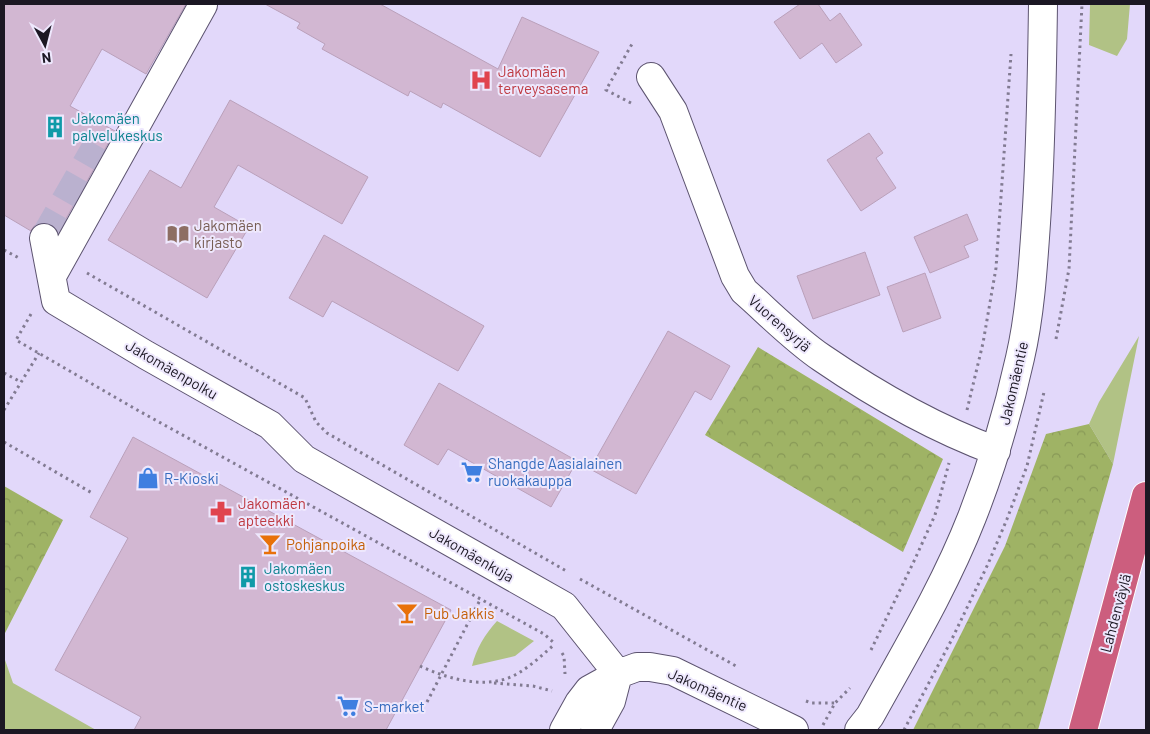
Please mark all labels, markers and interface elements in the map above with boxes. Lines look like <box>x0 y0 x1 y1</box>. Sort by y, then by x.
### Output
north arrow <box>20 20 70 70</box>
text: N <box>41 49 52 67</box>
place label: Jakomäen terveysasema <box>498 62 588 97</box>
hospital icon: Jakomäen terveysasema <box>468 67 494 93</box>
place label: Jakomäen palvelukeskus <box>72 109 163 144</box>
building icon: Jakomäen palvelukeskus <box>42 114 68 140</box>
place label: Jakomäen kirjasto <box>194 216 262 251</box>
library icon: Jakomäen kirjasto <box>165 221 191 247</box>
street label: Vuorensyrjä <box>745 291 815 355</box>
street label: Jakomäenpolku <box>123 335 221 403</box>
street label: Jakomäentie <box>995 340 1031 426</box>
place label: Shangde Aasialainen ruokakauppa <box>488 454 622 489</box>
supermarket icon: Shangde Aasialainen ruokakauppa <box>459 459 485 485</box>
shop icon: R-Kioski <box>135 465 161 491</box>
place label: R-Kioski <box>164 469 219 487</box>
place label: Jakomäen apteekki <box>238 494 306 529</box>
pharmacy icon: Jakomäen apteekki <box>208 499 234 525</box>
street label: Jakomäenkuja <box>427 523 517 585</box>
bar icon: Pohjanpoika <box>257 531 283 557</box>
place label: Pohjanpoika <box>286 535 366 553</box>
place label: Jakomäen ostoskeskus <box>264 559 345 594</box>
building icon: Jakomäen ostoskeskus <box>235 564 261 590</box>
street label: Lahdenväylä <box>1096 572 1134 654</box>
bar icon: Pub Jakkis <box>394 600 420 626</box>
place label: Pub Jakkis <box>424 604 495 622</box>
street label: Jakomäentie <box>665 663 751 715</box>
supermarket icon: S-market <box>335 693 361 719</box>
place label: S-market <box>364 697 425 715</box>

